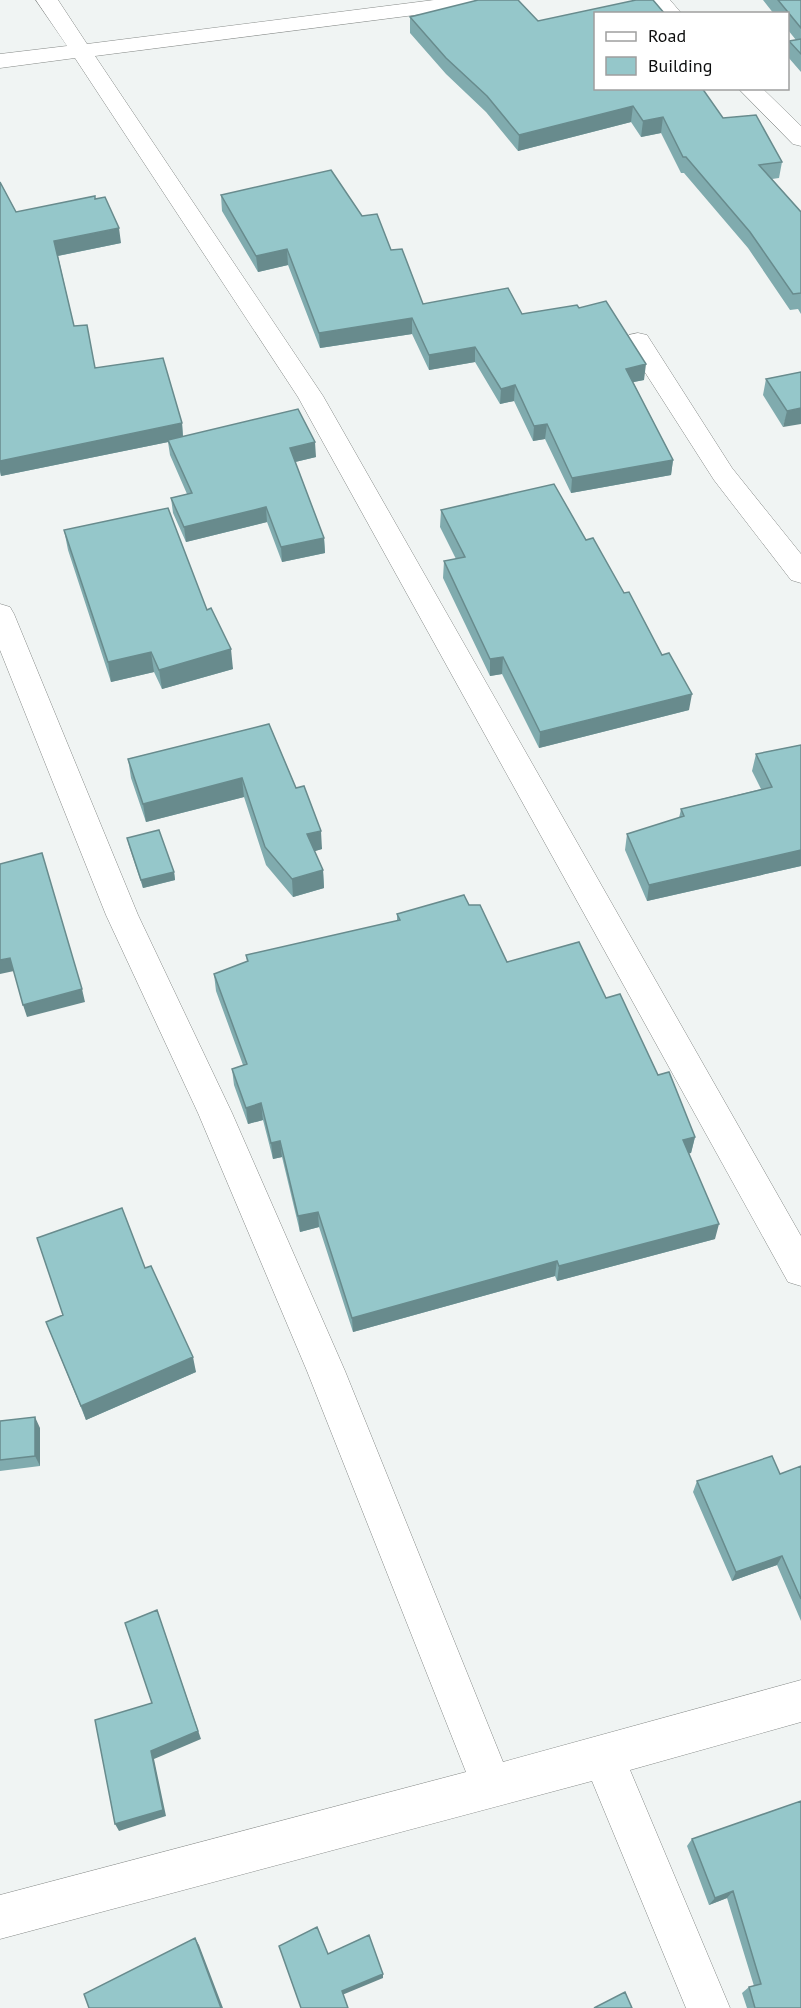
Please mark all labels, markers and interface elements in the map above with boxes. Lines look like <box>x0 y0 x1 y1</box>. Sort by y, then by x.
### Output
legend <box>594 12 789 90</box>
text: Road <box>648 24 686 47</box>
text: Building <box>648 54 712 77</box>

